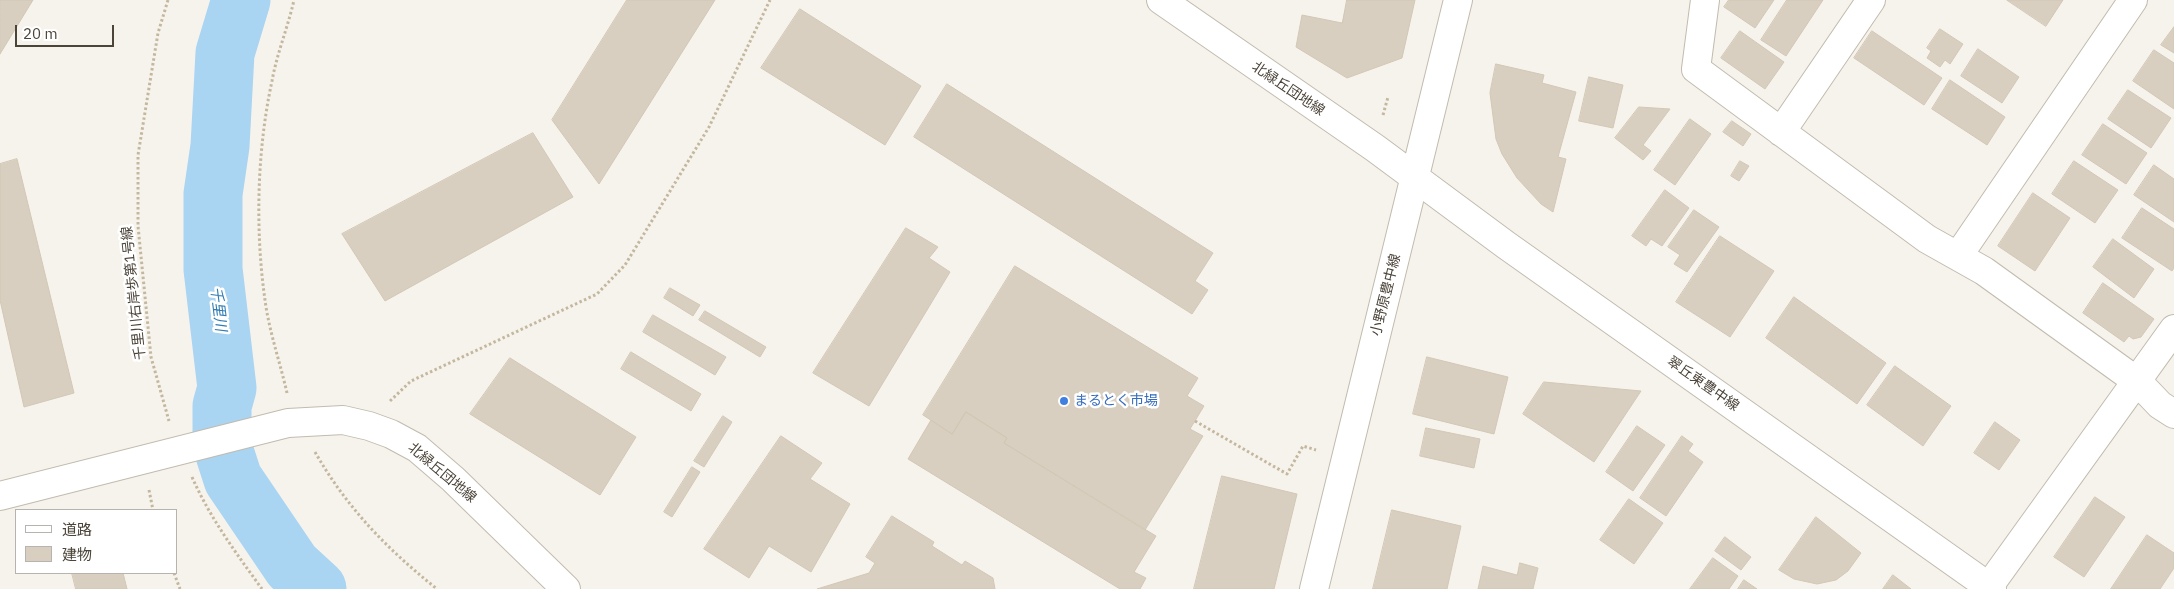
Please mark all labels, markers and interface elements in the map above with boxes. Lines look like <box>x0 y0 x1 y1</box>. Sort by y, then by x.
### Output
scale bar <box>18 15 116 47</box>
text: 20 m <box>23 24 58 43</box>
street label: 北緑丘団地線 <box>1248 59 1328 119</box>
street label: 千里川右岸歩第1号線 <box>119 225 149 361</box>
street label: 小野原豊中線 <box>1368 252 1404 338</box>
water label: 千里川 <box>206 286 230 332</box>
street label: 翠丘東豊中線 <box>1664 353 1742 415</box>
place label: まるとく市場 <box>1074 393 1158 409</box>
marker: まるとく市場 <box>1058 395 1070 407</box>
street label: 北緑丘団地線 <box>404 440 480 506</box>
legend <box>15 509 178 574</box>
text: 道路 <box>62 520 92 539</box>
text: 建物 <box>62 545 92 564</box>

